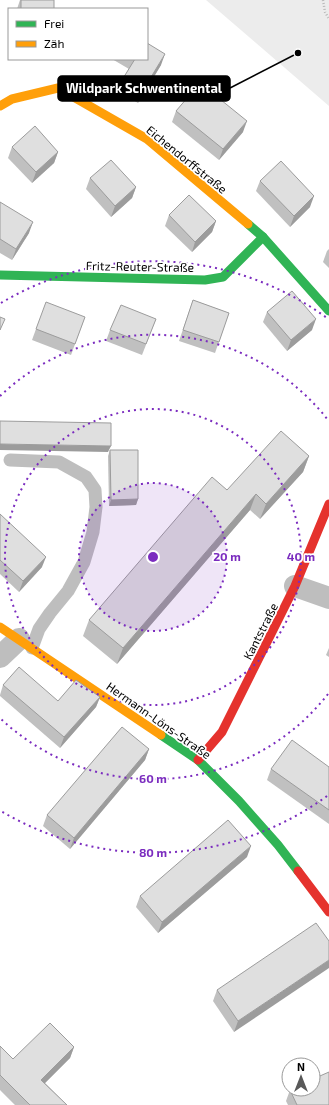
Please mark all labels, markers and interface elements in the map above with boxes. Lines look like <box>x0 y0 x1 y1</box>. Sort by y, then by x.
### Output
legend <box>8 8 148 60</box>
text: Frei <box>44 16 64 30</box>
text: Zäh <box>44 36 64 50</box>
callout: Wildpark Schwentinental <box>58 76 230 101</box>
text: Wildpark Schwentinental <box>66 80 223 96</box>
street label: Eichendorffstraße <box>144 122 230 196</box>
street label: Fritz-Reuter-Straße <box>86 258 194 274</box>
text: 20 m <box>213 549 241 563</box>
text: 40 m <box>287 549 315 563</box>
centre of rings <box>146 550 160 564</box>
street label: Kantstraße <box>240 600 280 662</box>
street label: Hermann-Löns-Straße <box>104 679 214 761</box>
text: 60 m <box>139 771 167 785</box>
text: 80 m <box>139 845 167 859</box>
north arrow <box>281 1057 321 1097</box>
text: N <box>297 1060 305 1073</box>

